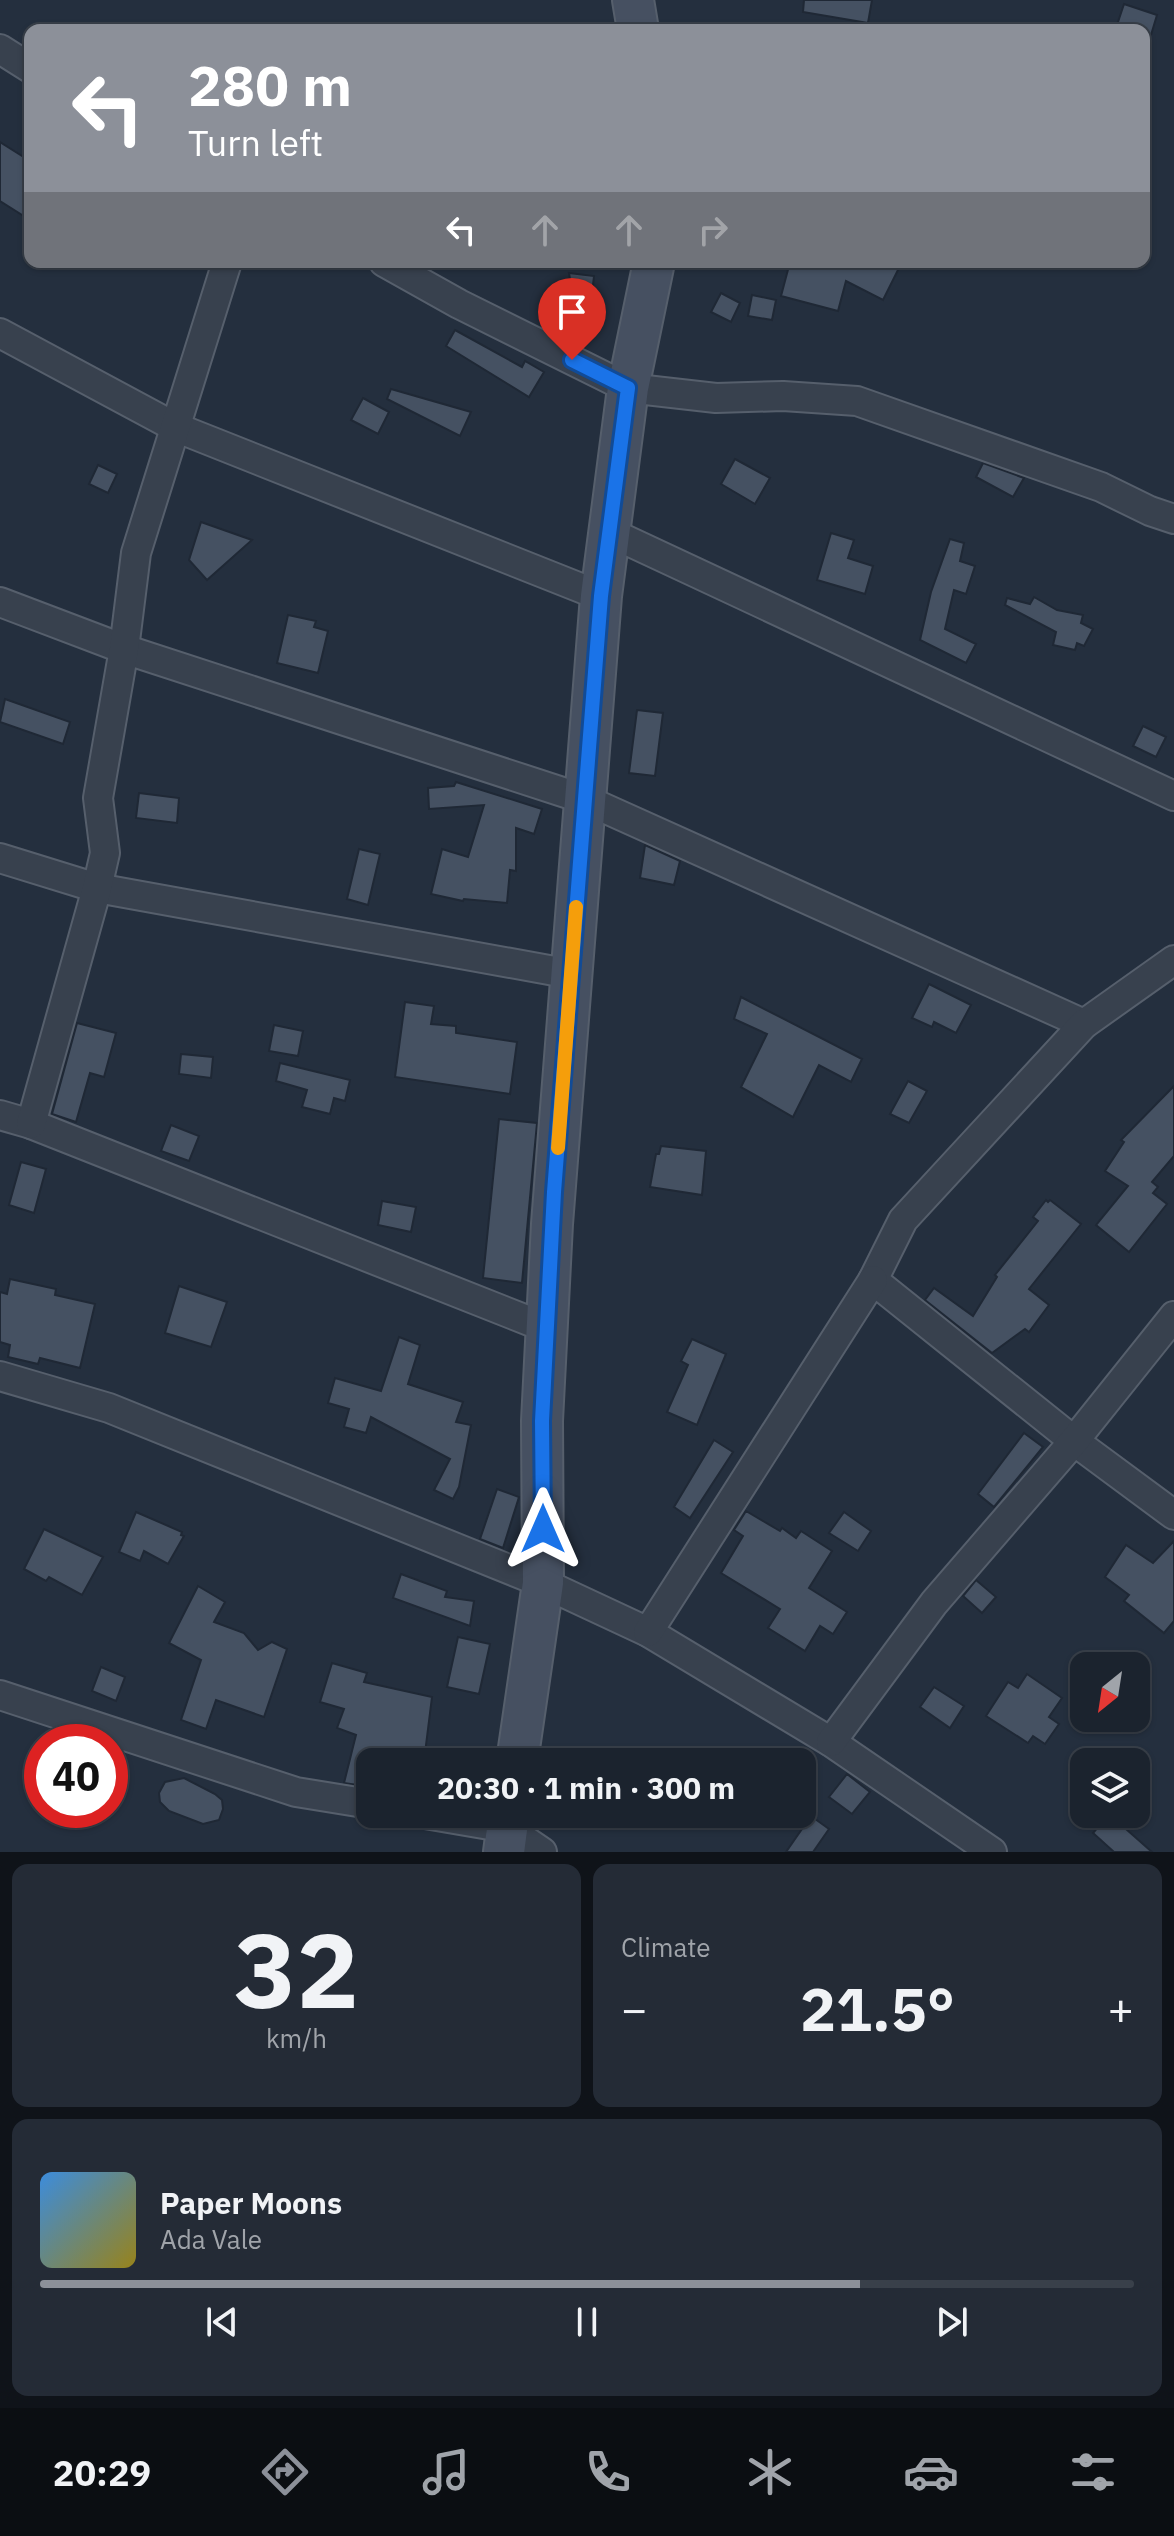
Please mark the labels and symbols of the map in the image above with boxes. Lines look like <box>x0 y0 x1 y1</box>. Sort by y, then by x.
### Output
pin <box>538 278 606 360</box>
position arrow <box>501 1487 585 1571</box>
north arrow <box>1070 1652 1150 1732</box>
speed limit sign: 40 <box>24 1724 128 1828</box>

